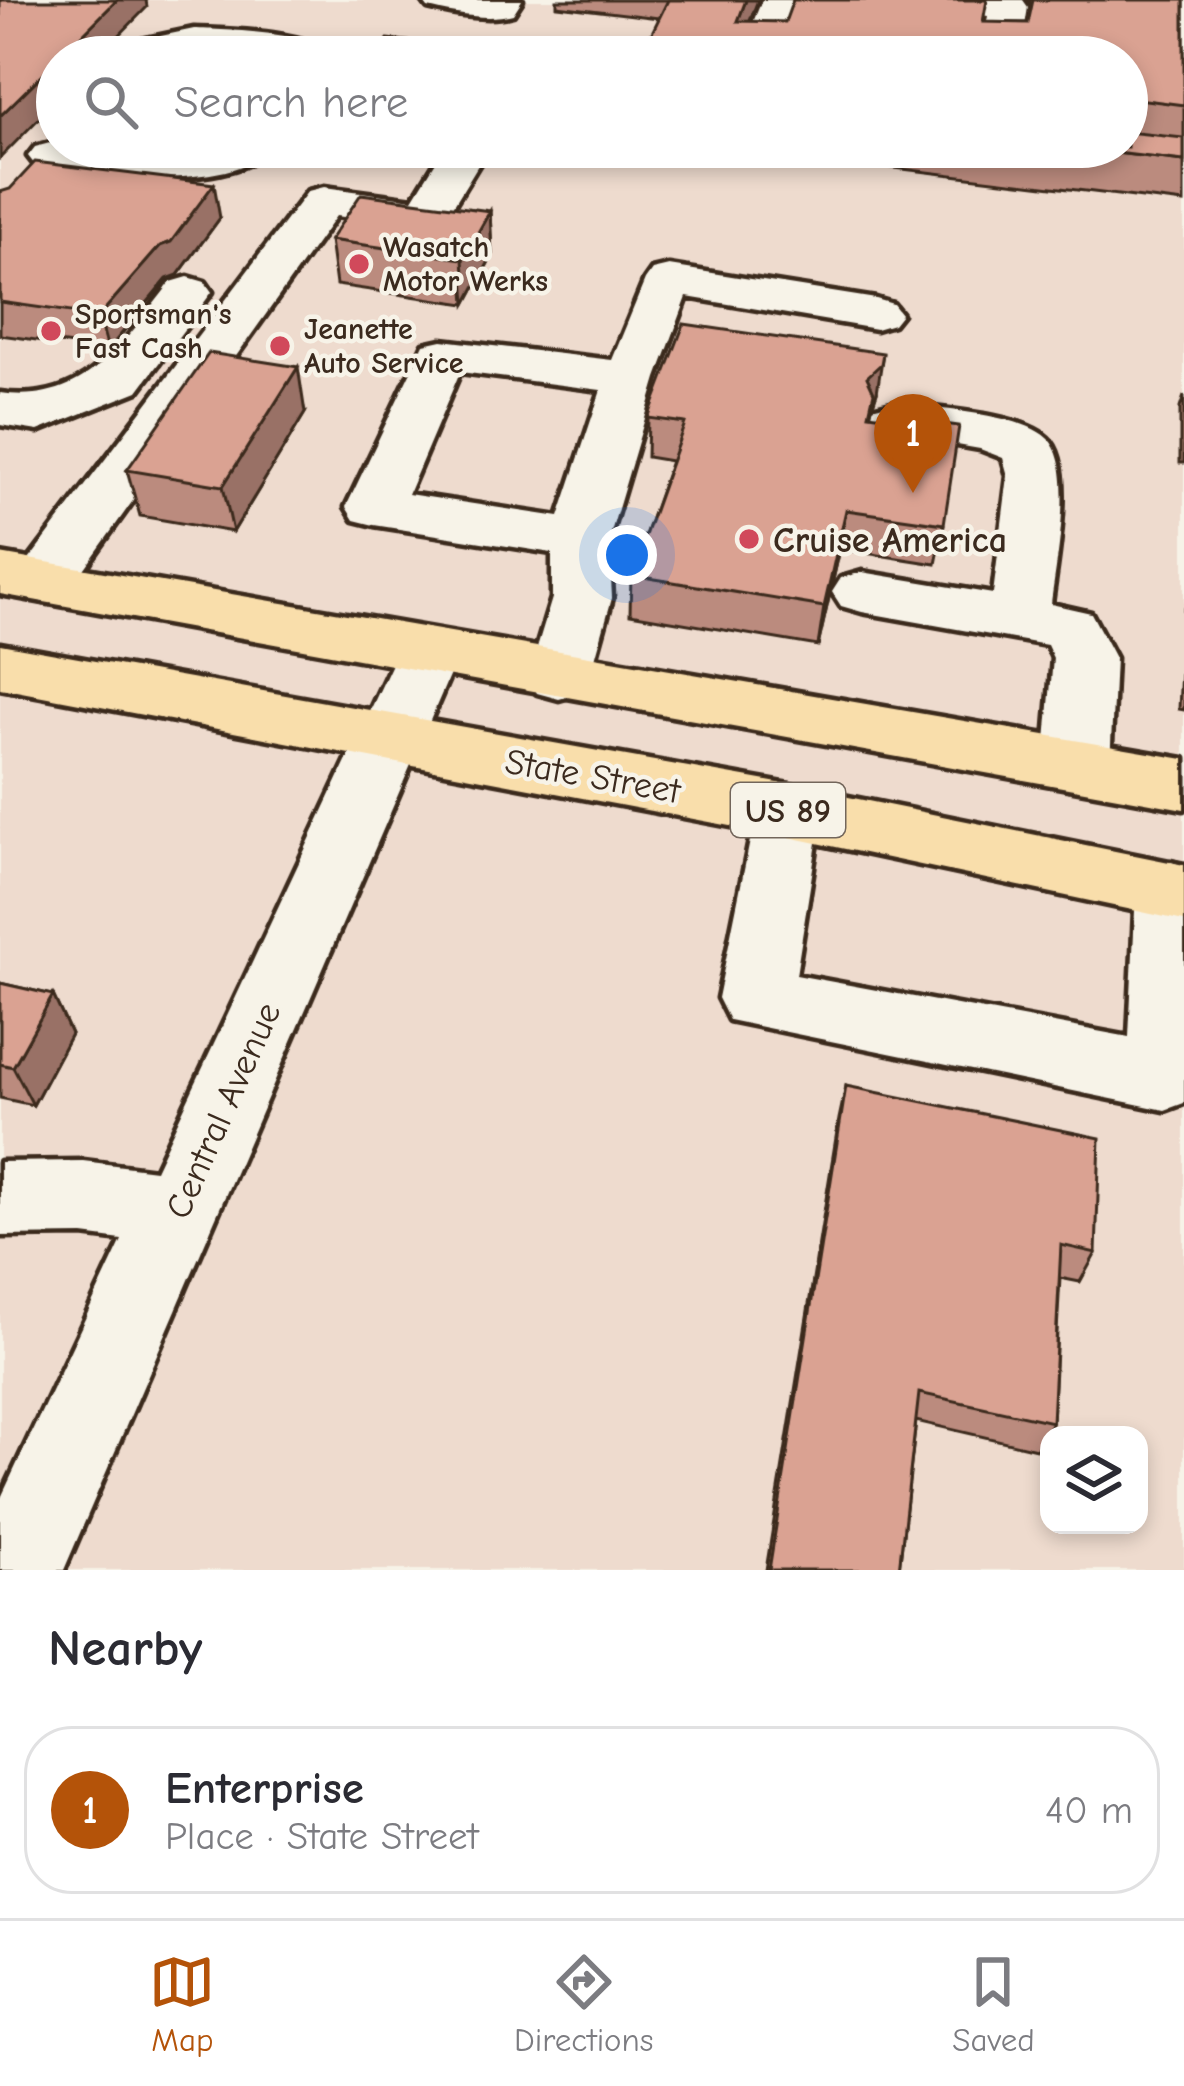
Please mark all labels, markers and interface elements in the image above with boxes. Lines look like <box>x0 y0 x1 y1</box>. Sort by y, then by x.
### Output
search box <box>36 36 1148 168</box>
icon: search <box>78 69 144 135</box>
text: Search here <box>174 76 408 128</box>
place label: Wasatch Motor Werks <box>383 230 548 299</box>
marker: Wasatch Motor Werks <box>346 251 372 277</box>
place label: Sportsman's Fast Cash <box>75 297 232 366</box>
place label: Jeanette Auto Service <box>304 312 463 381</box>
marker: Sportsman's Fast Cash <box>38 318 64 344</box>
marker: Jeanette Auto Service <box>267 333 293 359</box>
pin: 1 <box>874 394 952 493</box>
place label: Cruise America <box>773 520 1007 561</box>
your location <box>597 525 657 585</box>
marker: Cruise America <box>736 526 762 552</box>
street label: State Street <box>502 741 685 812</box>
road number: US 89 <box>731 783 845 837</box>
street label: Central Avenue <box>157 996 289 1225</box>
map controls <box>1040 1426 1148 1534</box>
button: layers <box>1040 1426 1148 1534</box>
text: Nearby <box>48 1619 202 1678</box>
text: Enterprise <box>165 1762 364 1814</box>
text: 1 <box>82 1788 98 1833</box>
text: 40 m <box>1045 1788 1133 1833</box>
text: Place · State Street <box>165 1814 479 1859</box>
tab: Map <box>149 1949 215 2059</box>
tab: Directions <box>514 1949 654 2059</box>
tab: Saved <box>952 1949 1035 2059</box>

